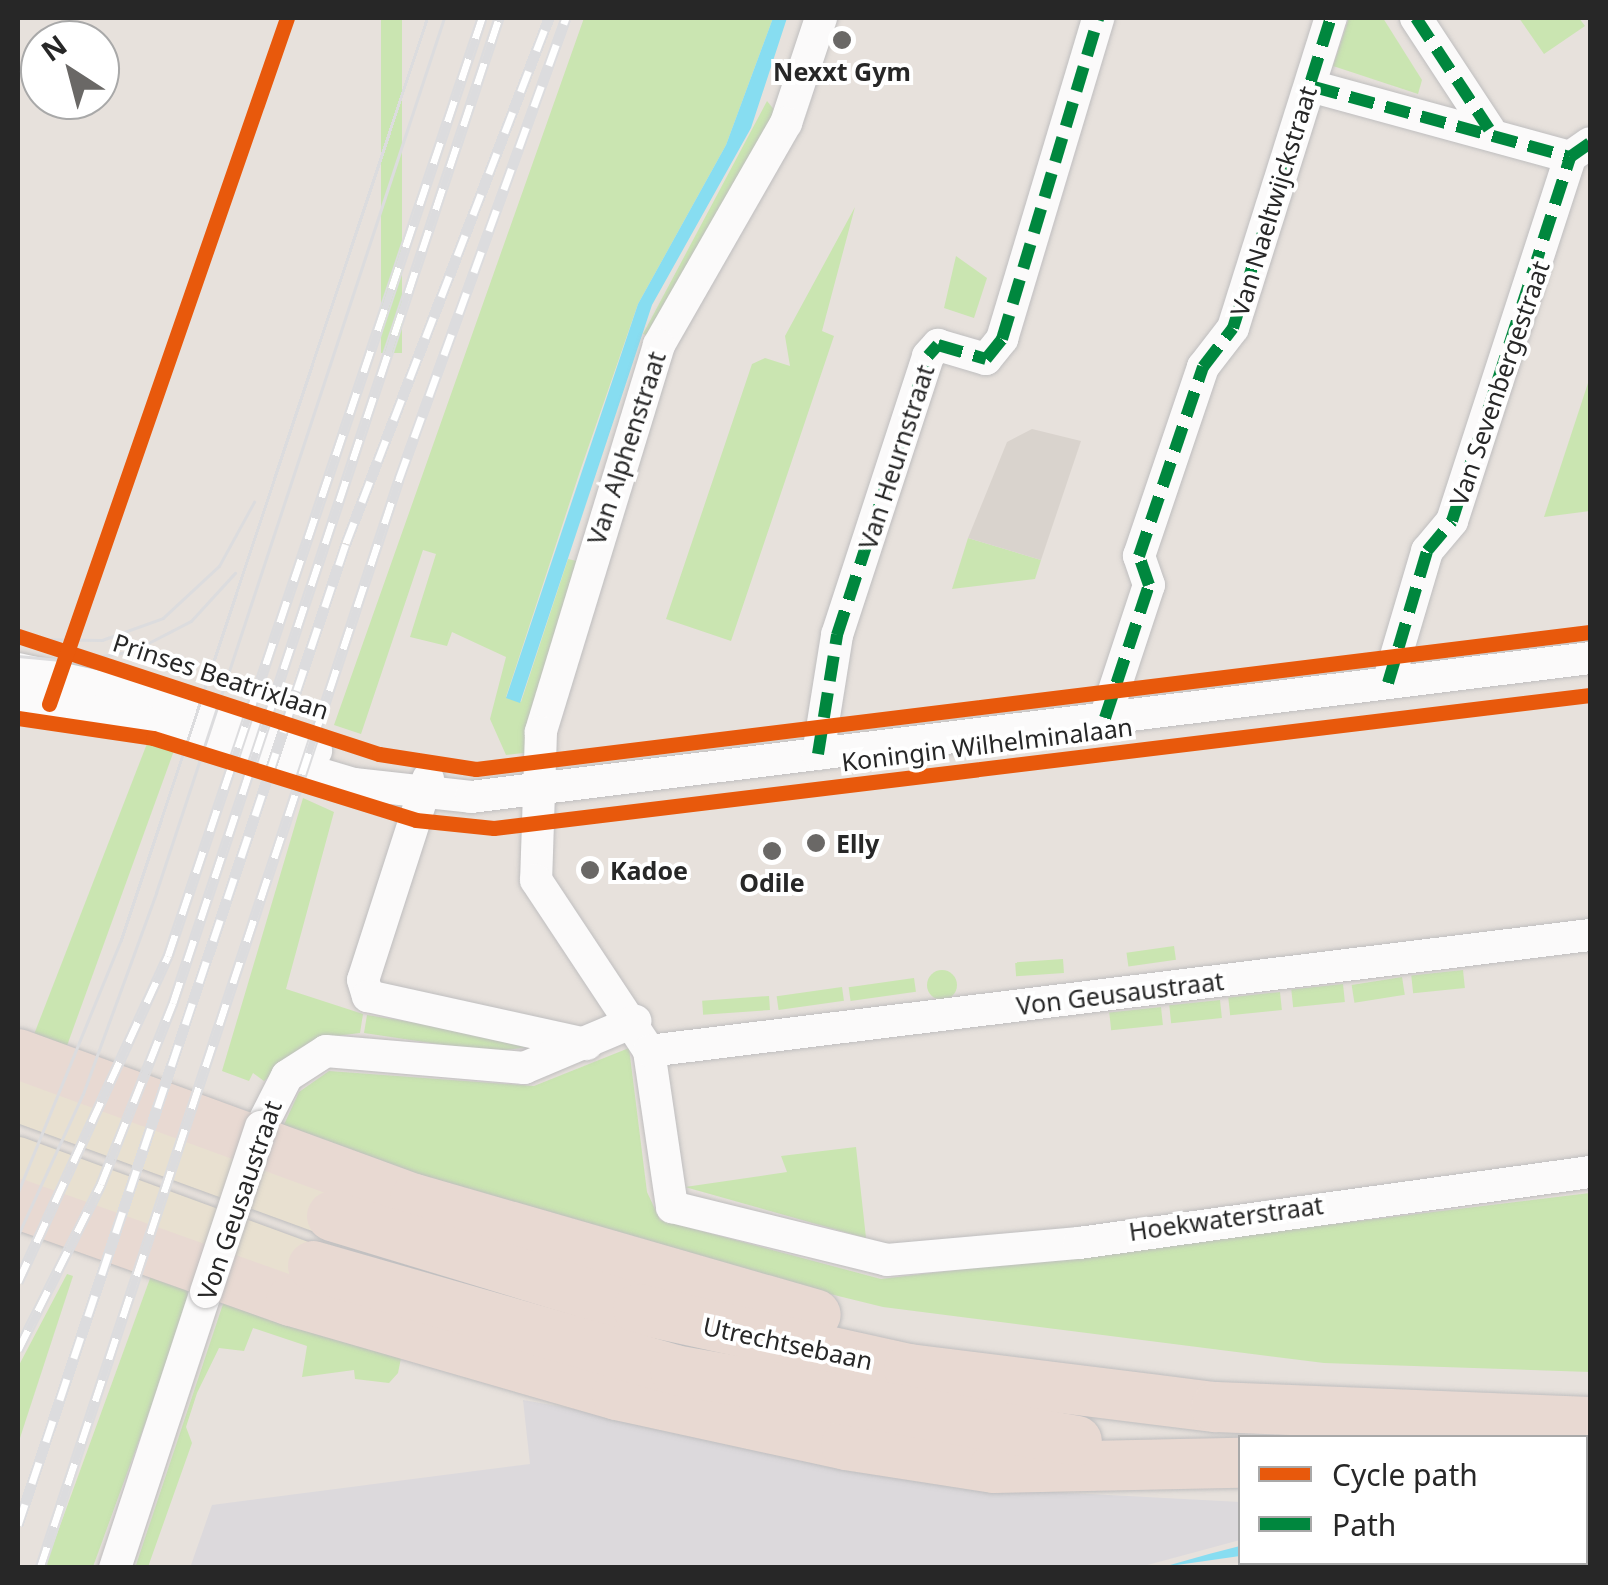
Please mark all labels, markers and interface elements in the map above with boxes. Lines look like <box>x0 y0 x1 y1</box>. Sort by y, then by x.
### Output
north arrow <box>20 20 120 120</box>
text: N <box>33 25 74 69</box>
marker: Nexxt Gym <box>831 29 853 51</box>
place label: Nexxt Gym <box>773 56 911 86</box>
street label: Van Naeltwijckstraat <box>1224 82 1322 320</box>
street label: Van Sevenbergestraat <box>1443 257 1555 509</box>
street label: Van Alphenstraat <box>581 348 671 548</box>
street label: Van Heurnstraat <box>852 361 940 553</box>
street label: Prinses Beatrixlaan <box>109 627 333 725</box>
street label: Koningin Wilhelminalaan <box>840 711 1134 777</box>
place label: Elly <box>836 828 879 858</box>
marker: Elly <box>805 832 827 854</box>
marker: Odile <box>761 840 783 862</box>
place label: Kadoe <box>610 855 688 885</box>
marker: Kadoe <box>579 859 601 881</box>
place label: Odile <box>739 867 805 897</box>
street label: Von Geusaustraat <box>1015 965 1225 1021</box>
street label: Von Geusaustraat <box>191 1096 287 1304</box>
street label: Hoekwaterstraat <box>1127 1189 1325 1247</box>
street label: Utrechtsebaan <box>700 1310 876 1376</box>
legend <box>1238 1435 1588 1565</box>
text: Cycle path <box>1332 1454 1478 1495</box>
text: Path <box>1332 1504 1396 1545</box>

